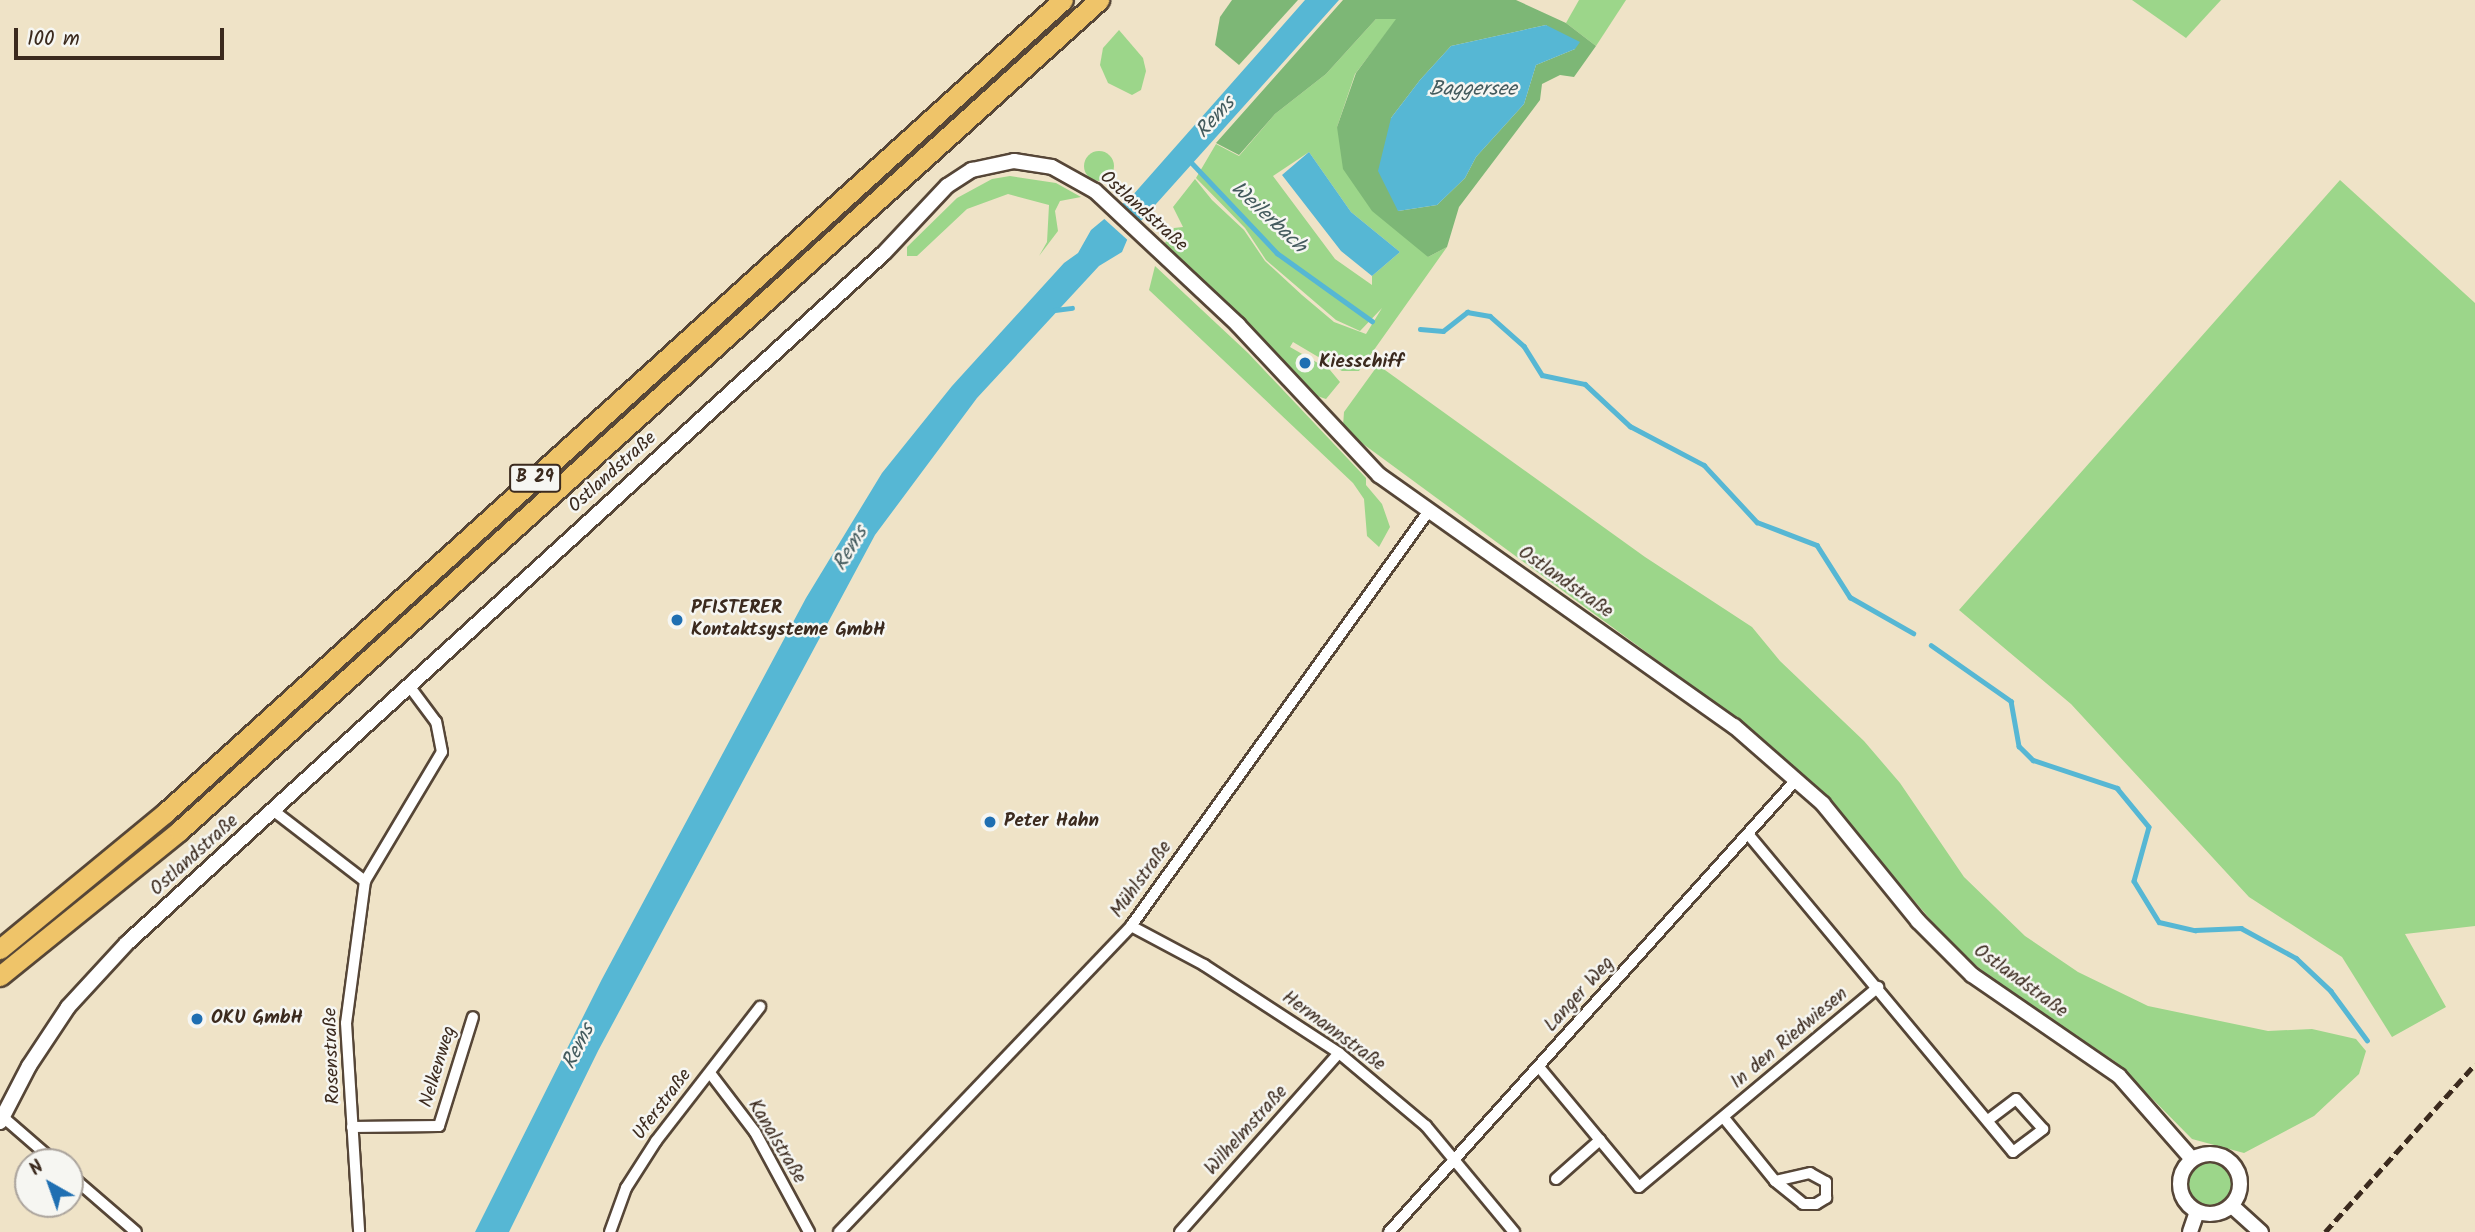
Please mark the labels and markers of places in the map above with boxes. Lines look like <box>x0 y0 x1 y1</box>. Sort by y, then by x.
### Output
place label: Kiesschiff <box>1319 352 1404 374</box>
marker: Kiesschiff <box>1297 355 1313 371</box>
place label: PFISTERER Kontaktsysteme GmbH <box>691 598 885 642</box>
marker: PFISTERER Kontaktsysteme GmbH <box>669 612 685 628</box>
place label: Peter Hahn <box>1004 811 1099 833</box>
marker: Peter Hahn <box>982 814 998 830</box>
place label: OKU GmbH <box>211 1008 303 1030</box>
marker: OKU GmbH <box>189 1011 205 1027</box>

